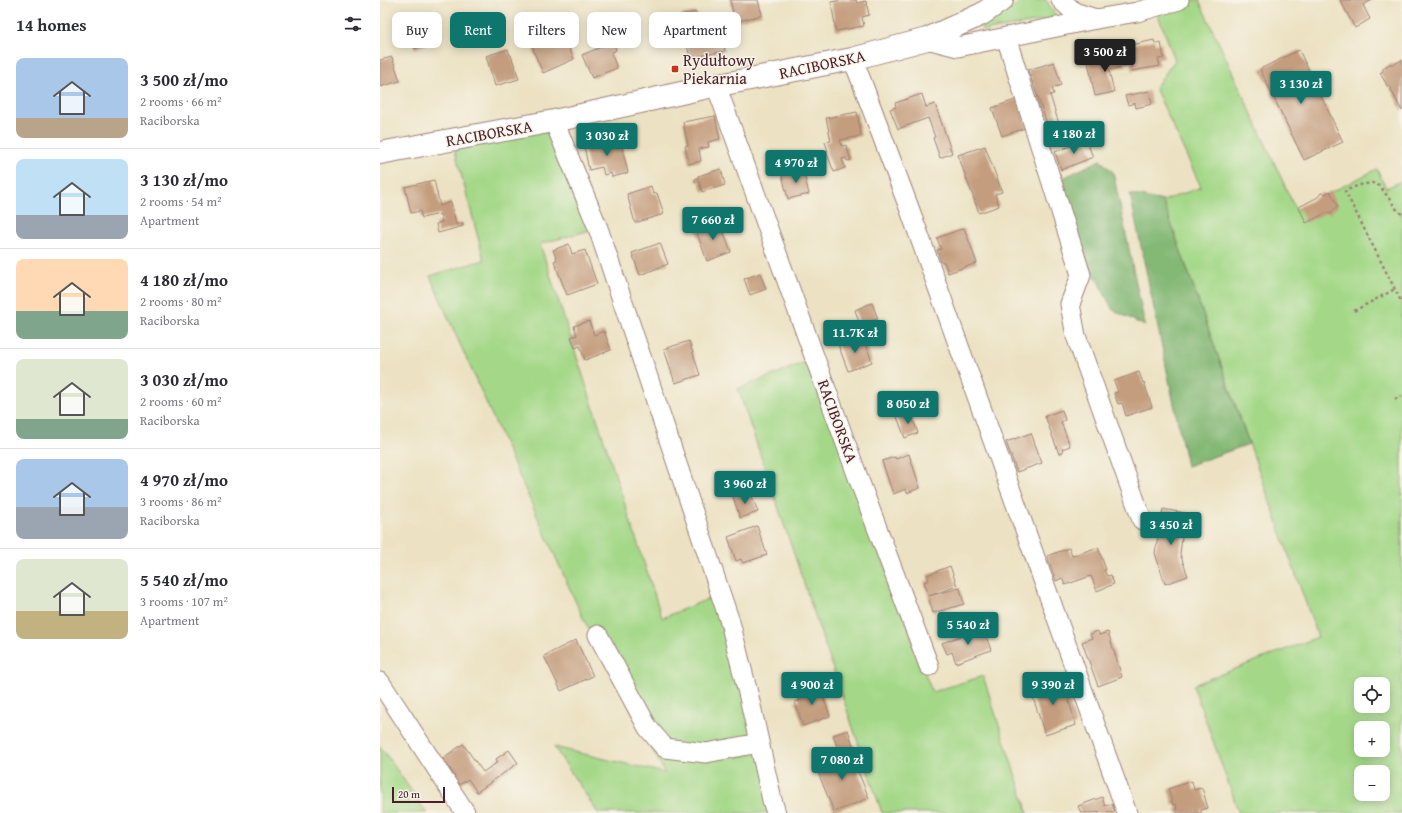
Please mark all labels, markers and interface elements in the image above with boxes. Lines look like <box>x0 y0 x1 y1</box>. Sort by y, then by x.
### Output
text: 14 homes <box>16 12 87 37</box>
chip: Buy <box>392 12 442 48</box>
chip: Rent <box>450 12 506 48</box>
chip: Filters <box>514 12 579 48</box>
chip: New <box>587 12 641 48</box>
chip: Apartment <box>649 12 741 48</box>
icon: filters <box>342 13 364 35</box>
pin: 3 500 zł <box>1064 39 1146 73</box>
text: 3 500 zł <box>1083 42 1127 61</box>
street label: RACIBORSKA <box>777 43 867 85</box>
place label: Rydułtowy Piekarnia <box>683 48 755 90</box>
marker: Rydułtowy Piekarnia <box>670 64 680 74</box>
text: 3 500 zł/mo <box>140 67 228 92</box>
pin: 3 130 zł <box>1260 71 1342 105</box>
icon: home <box>48 74 96 122</box>
text: 3 130 zł <box>1279 74 1323 93</box>
text: 2 rooms · 66 m² <box>140 92 222 111</box>
text: Raciborska <box>140 111 200 130</box>
street label: RACIBORSKA <box>444 114 534 152</box>
pin: 4 180 zł <box>1033 121 1115 155</box>
pin: 3 030 zł <box>566 123 648 157</box>
text: 4 180 zł <box>1052 124 1096 143</box>
text: 3 030 zł <box>585 126 629 145</box>
pin: 4 970 zł <box>755 150 837 184</box>
text: 4 970 zł <box>774 153 818 172</box>
text: 3 130 zł/mo <box>140 167 228 192</box>
icon: home <box>48 175 96 223</box>
text: 2 rooms · 54 m² <box>140 192 222 211</box>
pin: 7 660 zł <box>672 207 754 241</box>
text: 7 660 zł <box>691 210 735 229</box>
text: Apartment <box>140 211 200 230</box>
text: 4 180 zł/mo <box>140 267 228 292</box>
icon: home <box>48 275 96 323</box>
text: 2 rooms · 80 m² <box>140 292 222 311</box>
text: Raciborska <box>140 311 200 330</box>
pin: 11.7K zł <box>814 320 896 354</box>
text: 11.7K zł <box>832 323 878 342</box>
text: 3 030 zł/mo <box>140 367 228 392</box>
icon: home <box>48 375 96 423</box>
street label: RACIBORSKA <box>812 376 864 466</box>
pin: 8 050 zł <box>867 391 949 425</box>
text: 2 rooms · 60 m² <box>140 392 222 411</box>
text: 8 050 zł <box>886 394 930 413</box>
text: Raciborska <box>140 411 200 430</box>
text: 4 970 zł/mo <box>140 467 228 492</box>
pin: 3 960 zł <box>704 471 786 505</box>
text: 3 960 zł <box>723 474 767 493</box>
icon: home <box>48 475 96 523</box>
text: 3 rooms · 86 m² <box>140 492 222 511</box>
text: Raciborska <box>140 511 200 530</box>
pin: 3 450 zł <box>1130 512 1212 546</box>
text: 3 450 zł <box>1149 515 1193 534</box>
text: 5 540 zł/mo <box>140 567 228 592</box>
icon: home <box>48 575 96 623</box>
text: 3 rooms · 107 m² <box>140 592 228 611</box>
text: Apartment <box>140 611 200 630</box>
pin: 5 540 zł <box>927 612 1009 646</box>
text: 5 540 zł <box>946 615 990 634</box>
pin: 4 900 zł <box>771 672 853 706</box>
pin: 9 390 zł <box>1012 672 1094 706</box>
text: 4 900 zł <box>790 675 834 694</box>
text: 9 390 zł <box>1031 675 1075 694</box>
map controls <box>1354 677 1390 801</box>
button: locate <box>1354 677 1390 713</box>
button: + <box>1354 721 1390 757</box>
pin: 7 080 zł <box>801 747 883 781</box>
text: 7 080 zł <box>820 750 864 769</box>
button: − <box>1354 765 1390 801</box>
scale bar <box>392 785 445 804</box>
text: 20 m <box>398 786 420 802</box>

